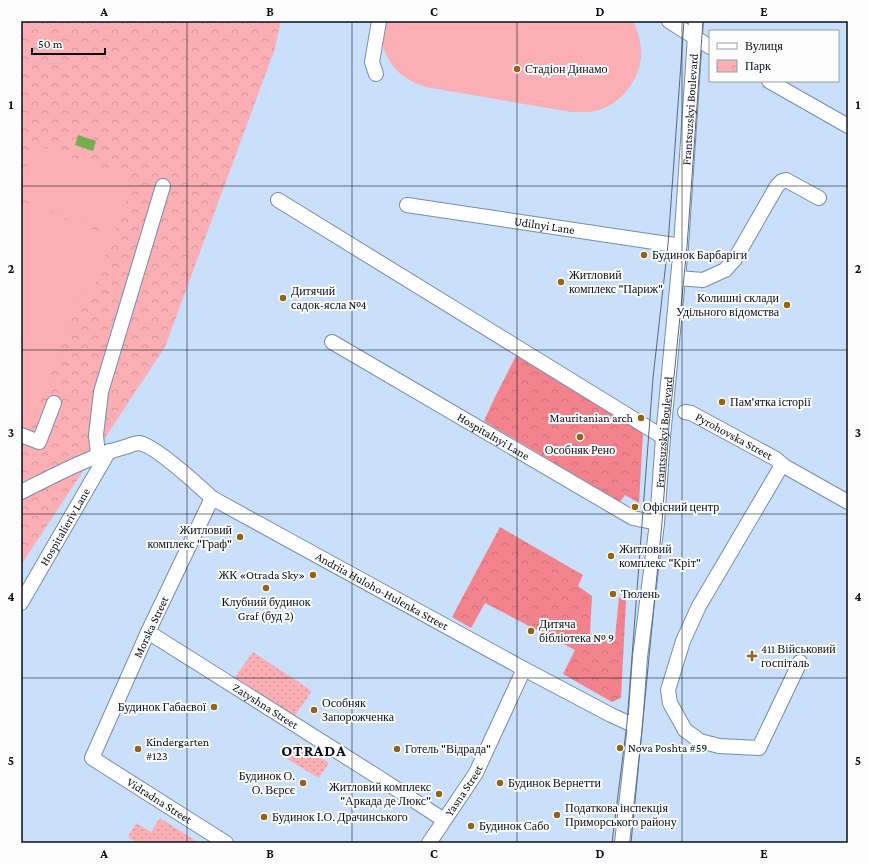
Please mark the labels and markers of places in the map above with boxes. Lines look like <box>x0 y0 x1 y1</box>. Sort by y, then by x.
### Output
place label: Стадіон Динамо <box>525 62 608 76</box>
marker: Стадіон Динамо <box>512 64 522 74</box>
place label: Будинок Барбаріги <box>652 248 748 262</box>
marker: Будинок Барбаріги <box>639 250 649 260</box>
place label: Житловий комплекс "Париж" <box>569 268 663 296</box>
marker: Житловий комплекс "Париж" <box>556 277 566 287</box>
place label: Дитячий садок-ясла №4 <box>291 284 367 312</box>
place label: Колишні склади Удільного відомства <box>676 291 780 319</box>
marker: Дитячий садок-ясла №4 <box>278 293 288 303</box>
marker: Колишні склади Удільного відомства <box>782 300 792 310</box>
place label: Пам'ятка історії <box>730 395 811 409</box>
marker: Пам'ятка історії <box>717 397 727 407</box>
place label: Mauritanian arch <box>549 411 634 425</box>
marker: Mauritanian arch <box>636 413 646 423</box>
marker: Особняк Рено <box>575 432 585 442</box>
place label: Особняк Рено <box>545 443 615 457</box>
place label: Офісний центр <box>643 500 719 514</box>
marker: Офісний центр <box>630 502 640 512</box>
place label: Житловий комплекс "Граф" <box>147 523 233 551</box>
marker: Житловий комплекс "Граф" <box>235 532 245 542</box>
place label: Житловий комплекс "Кріт" <box>619 542 701 570</box>
marker: Житловий комплекс "Кріт" <box>606 551 616 561</box>
place label: ЖК «Otrada Sky» <box>219 568 305 582</box>
marker: ЖК «Otrada Sky» <box>308 570 318 580</box>
marker: Клубний будинок Graf (буд 2) <box>261 583 271 593</box>
place label: Тюлень <box>621 587 660 601</box>
marker: Тюлень <box>608 589 618 599</box>
place label: Клубний будинок Graf (буд 2) <box>221 595 311 623</box>
place label: Дитяча бібліотека № 9 <box>539 617 614 645</box>
marker: Дитяча бібліотека № 9 <box>526 626 536 636</box>
place label: 411 Військовий госпіталь <box>761 642 836 670</box>
marker: 411 Військовий госпіталь <box>746 650 758 662</box>
place label: Особняк Запорожченка <box>322 696 395 724</box>
place label: Будинок Габаєвої <box>118 700 207 714</box>
marker: Будинок Габаєвої <box>209 702 219 712</box>
marker: Особняк Запорожченка <box>309 705 319 715</box>
place label: Kindergarten #123 <box>146 735 210 763</box>
place label: Nova Poshta #59 <box>628 741 707 755</box>
place label: Готель "Відрада" <box>405 742 491 756</box>
marker: Nova Poshta #59 <box>615 743 625 753</box>
marker: Kindergarten #123 <box>133 744 143 754</box>
marker: Готель "Відрада" <box>392 744 402 754</box>
place label: Будинок О. О. Вєрсє <box>239 769 295 797</box>
place label: Будинок Вернетти <box>508 776 601 790</box>
marker: Будинок О. О. Вєрсє <box>298 778 308 788</box>
marker: Будинок Вернетти <box>495 778 505 788</box>
place label: Житловий комплекс "Аркада де Люкс" <box>329 780 431 808</box>
marker: Житловий комплекс "Аркада де Люкс" <box>434 789 444 799</box>
place label: Податкова інспекція Приморського району <box>565 801 677 829</box>
place label: Будинок І.О. Драчинського <box>272 810 408 824</box>
marker: Податкова інспекція Приморського району <box>552 810 562 820</box>
marker: Будинок І.О. Драчинського <box>259 812 269 822</box>
place label: Будинок Сабо <box>479 819 549 833</box>
marker: Будинок Сабо <box>466 821 476 831</box>

